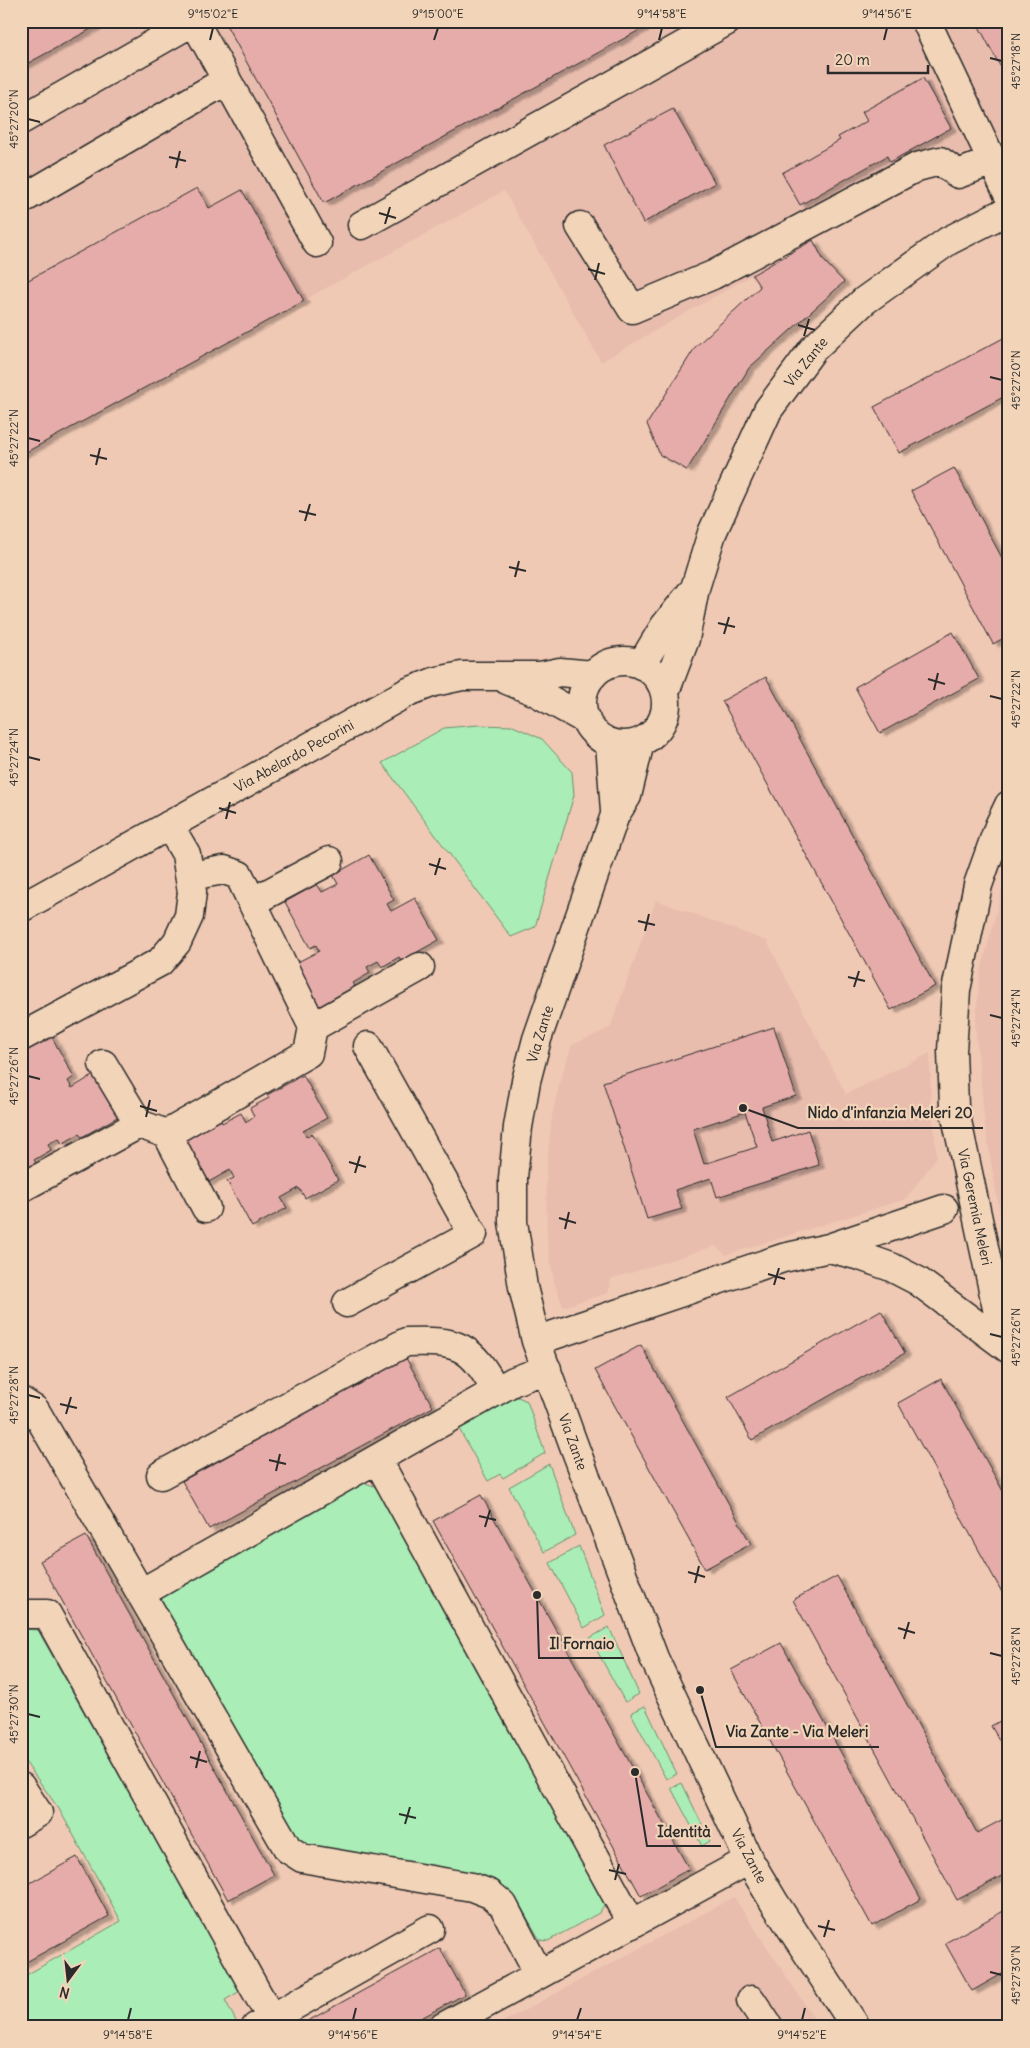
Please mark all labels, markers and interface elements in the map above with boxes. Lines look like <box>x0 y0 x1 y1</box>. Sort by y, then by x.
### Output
text: 9°15'02"E <box>188 6 238 21</box>
text: 9°15'00"E <box>412 6 464 21</box>
text: 9°14'58"E <box>637 6 687 21</box>
text: 9°14'56"E <box>862 6 912 21</box>
text: 45°27'18"N <box>1008 33 1023 89</box>
scale bar <box>828 42 928 74</box>
text: 20 m <box>835 50 870 69</box>
text: 45°27'20"N <box>6 89 21 149</box>
street label: Via Zante <box>780 333 832 391</box>
text: 45°27'20"N <box>1008 350 1023 410</box>
text: 45°27'22"N <box>6 409 21 467</box>
text: 45°27'22"N <box>1008 670 1023 728</box>
street label: Via Abelardo Pecorini <box>231 716 357 796</box>
text: 45°27'24"N <box>6 728 21 786</box>
text: 45°27'24"N <box>1008 989 1023 1047</box>
street label: Via Zante <box>523 1003 557 1065</box>
text: 45°27'26"N <box>6 1047 21 1105</box>
callout: Nido d'infanzia Meleri 20 <box>798 1098 983 1128</box>
text: Nido d'infanzia Meleri 20 <box>807 1103 973 1122</box>
street label: Via Geremia Meleri <box>954 1147 996 1267</box>
text: 45°27'26"N <box>1008 1308 1023 1366</box>
text: 45°27'28"N <box>6 1366 21 1424</box>
street label: Via Zante <box>554 1411 592 1473</box>
text: 45°27'28"N <box>1008 1627 1023 1685</box>
callout: Il Fornaio <box>539 1628 624 1658</box>
text: Il Fornaio <box>550 1634 615 1653</box>
text: 45°27'30"N <box>6 1684 21 1744</box>
callout: Via Zante - Via Meleri <box>716 1717 879 1747</box>
text: Via Zante - Via Meleri <box>726 1722 868 1741</box>
callout: Identità <box>647 1816 721 1846</box>
text: Identità <box>657 1822 711 1841</box>
street label: Via Zante <box>727 1826 771 1886</box>
text: 45°27'30"N <box>1008 1945 1023 2005</box>
north arrow <box>42 1956 92 2006</box>
text: N <box>58 1983 72 2003</box>
text: 9°14'58"E <box>103 2027 153 2042</box>
text: 9°14'56"E <box>328 2027 378 2042</box>
text: 9°14'54"E <box>552 2027 602 2042</box>
text: 9°14'52"E <box>777 2027 827 2042</box>

